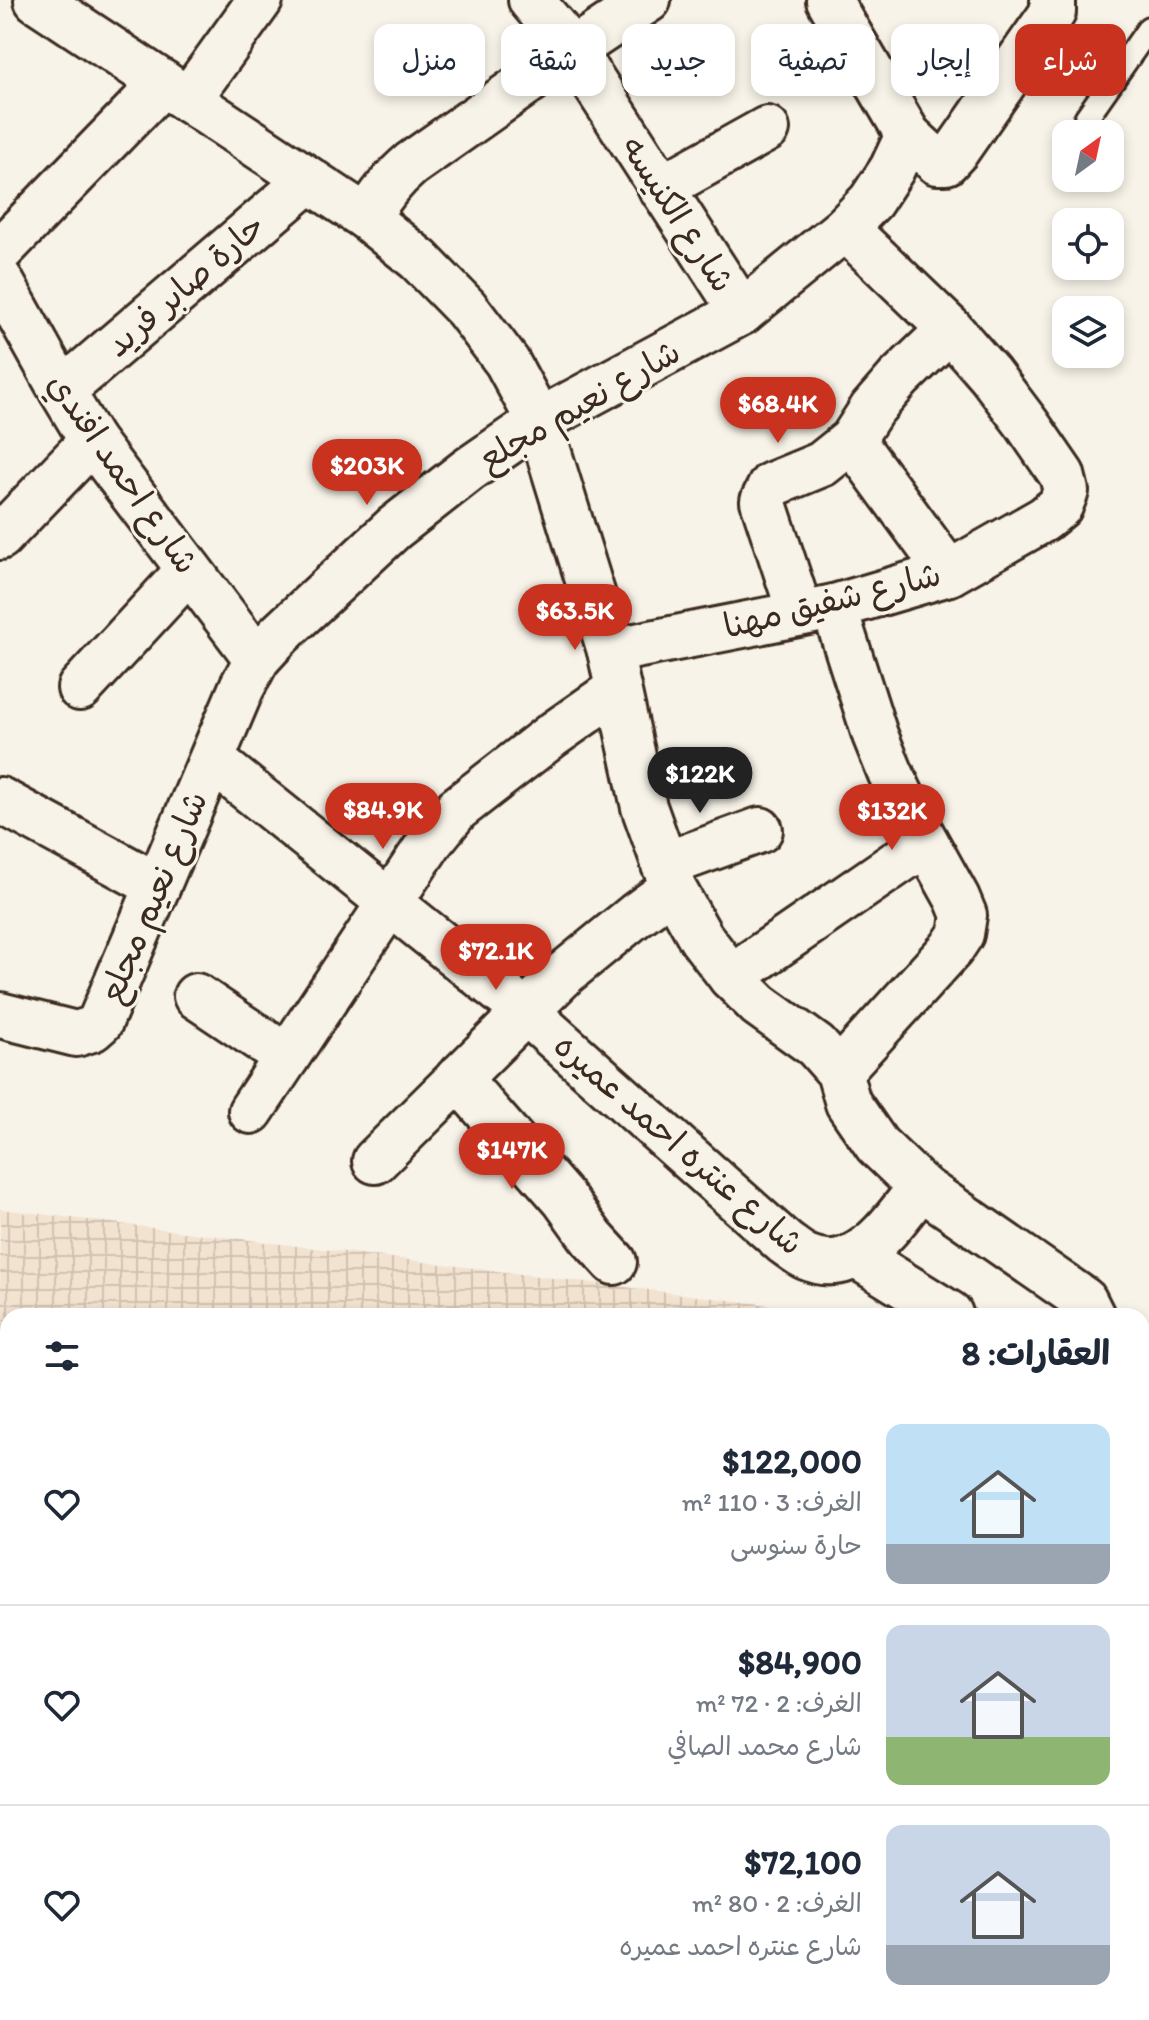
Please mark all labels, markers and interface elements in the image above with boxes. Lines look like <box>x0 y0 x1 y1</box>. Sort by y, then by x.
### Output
chip: منزل <box>374 24 485 96</box>
chip: شقة <box>501 24 606 96</box>
chip: جديد <box>622 24 735 96</box>
chip: تصفية <box>751 24 875 96</box>
chip: إيجار <box>891 24 999 96</box>
chip: شراء <box>1015 24 1126 96</box>
north arrow <box>1052 120 1124 192</box>
map controls <box>1052 120 1124 368</box>
street label: شارع الكنيسه <box>610 128 744 301</box>
street label: حارة صابر فريد <box>97 205 273 365</box>
button: locate <box>1052 208 1124 280</box>
button: layers <box>1052 296 1124 368</box>
street label: شارع نعيم مجلع <box>471 331 690 484</box>
street label: شارع احمد افندي <box>35 365 207 584</box>
pin: $68.4K <box>713 377 843 445</box>
text: $68.4K <box>738 387 818 419</box>
pin: $203K <box>311 439 423 507</box>
text: $203K <box>330 449 404 481</box>
street label: شارع شفيق مهنا <box>719 553 946 650</box>
pin: $63.5K <box>510 584 640 652</box>
text: $63.5K <box>536 594 614 626</box>
pin: $122K <box>644 747 756 815</box>
text: $122K <box>665 757 735 789</box>
pin: $84.9K <box>318 783 448 851</box>
pin: $132K <box>836 784 948 852</box>
street label: شارع نعيم مجلع <box>90 785 221 1011</box>
text: $84.9K <box>343 793 423 825</box>
text: $132K <box>857 794 927 826</box>
pin: $72.1K <box>431 924 561 992</box>
text: $72.1K <box>459 934 533 966</box>
street label: شارع عنتره احمد عميره <box>544 1024 812 1266</box>
pin: $147K <box>456 1123 568 1191</box>
text: $147K <box>477 1133 547 1165</box>
text: العقارات: 8 <box>961 1333 1110 1374</box>
icon: filters <box>40 1334 84 1378</box>
text: $122,000 <box>722 1441 862 1482</box>
icon: home <box>950 1456 1046 1552</box>
icon: heart <box>40 1482 84 1526</box>
text: الغرف: 3 · 110 m² <box>682 1486 862 1518</box>
text: حارة سنوسى <box>730 1529 862 1561</box>
text: $84,900 <box>738 1642 862 1683</box>
icon: home <box>950 1657 1046 1753</box>
icon: heart <box>40 1683 84 1727</box>
text: الغرف: 2 · 72 m² <box>696 1687 862 1719</box>
text: شارع محمد الصافي <box>667 1730 862 1762</box>
text: $72,100 <box>744 1842 862 1883</box>
icon: home <box>950 1857 1046 1953</box>
icon: heart <box>40 1883 84 1927</box>
text: الغرف: 2 · 80 m² <box>692 1887 862 1919</box>
text: شارع عنتره احمد عميره <box>619 1930 862 1962</box>

